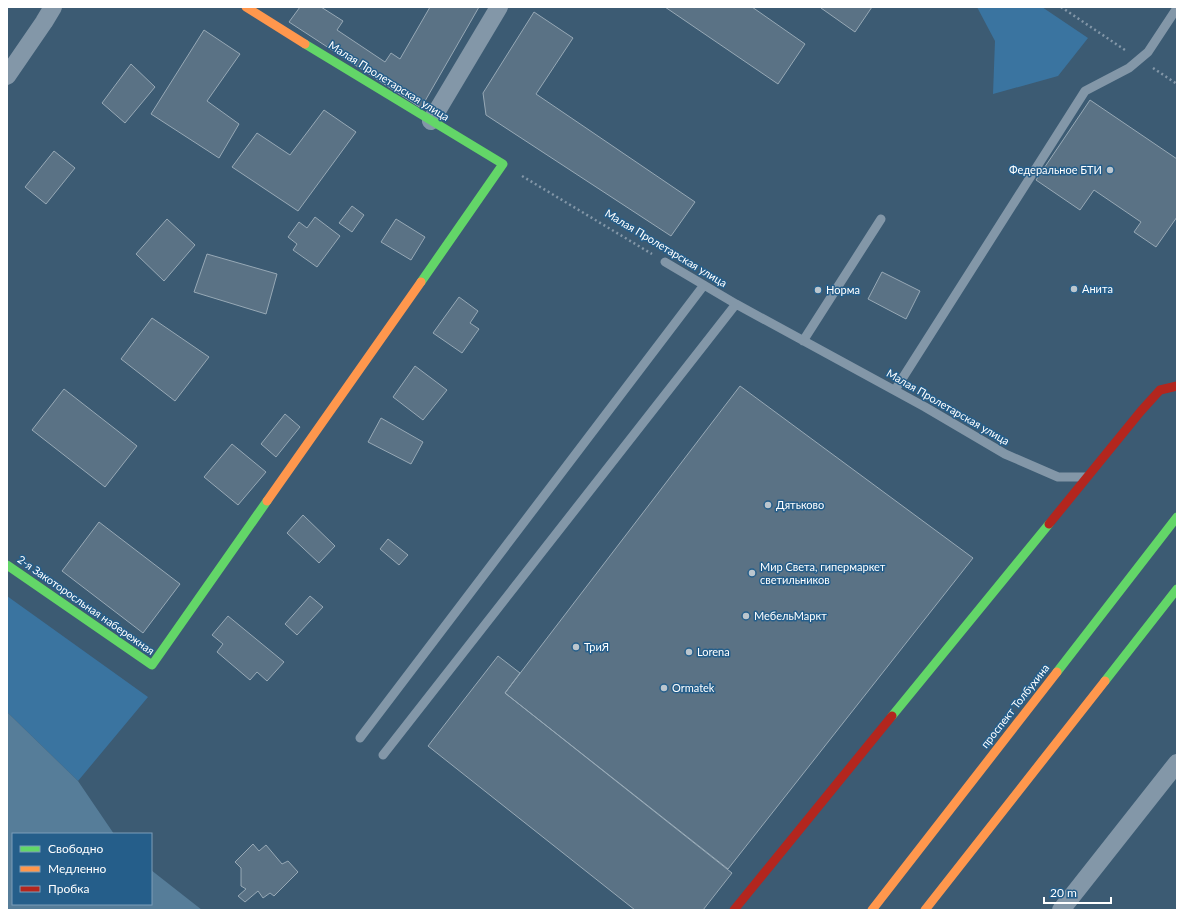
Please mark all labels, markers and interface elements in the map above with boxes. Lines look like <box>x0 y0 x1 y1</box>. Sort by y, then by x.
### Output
street label: Малая Пролетарская улица <box>326 38 452 123</box>
place label: Федеральное БТИ <box>1009 163 1102 176</box>
marker: Федеральное БТИ <box>1105 165 1115 175</box>
street label: Малая Пролетарская улица <box>603 206 730 289</box>
place label: Анита <box>1082 282 1113 295</box>
place label: Норма <box>826 283 860 296</box>
marker: Анита <box>1069 284 1079 294</box>
marker: Норма <box>813 285 823 295</box>
street label: Малая Пролетарская улица <box>884 366 1012 447</box>
place label: Дятьково <box>776 498 824 511</box>
marker: Дятьково <box>763 500 773 510</box>
street label: 2-я Закоторосльная набережная <box>15 552 157 657</box>
place label: Мир Света, гипермаркет светильников <box>760 560 886 586</box>
marker: Мир Света, гипермаркет светильников <box>747 568 757 578</box>
place label: МебельМаркт <box>754 609 827 622</box>
marker: МебельМаркт <box>741 611 751 621</box>
place label: ТриЯ <box>584 640 609 653</box>
marker: ТриЯ <box>571 642 581 652</box>
place label: Lorena <box>697 645 730 658</box>
marker: Lorena <box>684 647 694 657</box>
street label: проспект Толбухина <box>978 661 1051 750</box>
place label: Ormatek <box>672 681 715 694</box>
marker: Ormatek <box>659 683 669 693</box>
legend <box>12 833 152 905</box>
text: Свободно <box>48 841 104 856</box>
text: Медленно <box>48 861 107 876</box>
scale bar <box>1044 879 1111 905</box>
text: Пробка <box>48 881 89 896</box>
text: 20 m <box>1050 885 1077 900</box>

